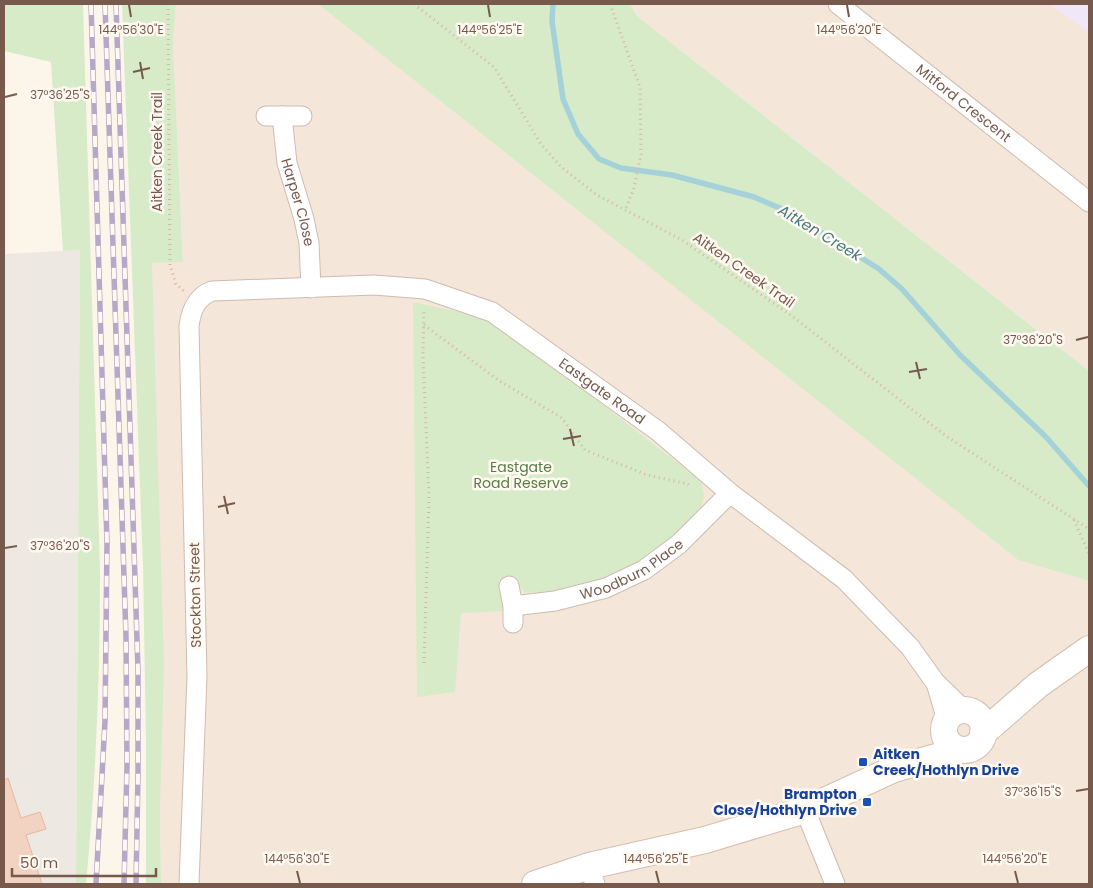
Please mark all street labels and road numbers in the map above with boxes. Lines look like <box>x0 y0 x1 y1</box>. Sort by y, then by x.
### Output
street label: Mitford Crescent <box>912 59 1015 147</box>
street label: Aitken Creek Trail <box>147 92 167 212</box>
street label: Harper Close <box>276 156 319 248</box>
street label: Aitken Creek Trail <box>689 227 799 313</box>
street label: Eastgate Road <box>555 353 649 429</box>
street label: Woodburn Place <box>578 534 688 604</box>
street label: Stockton Street <box>184 542 206 648</box>

